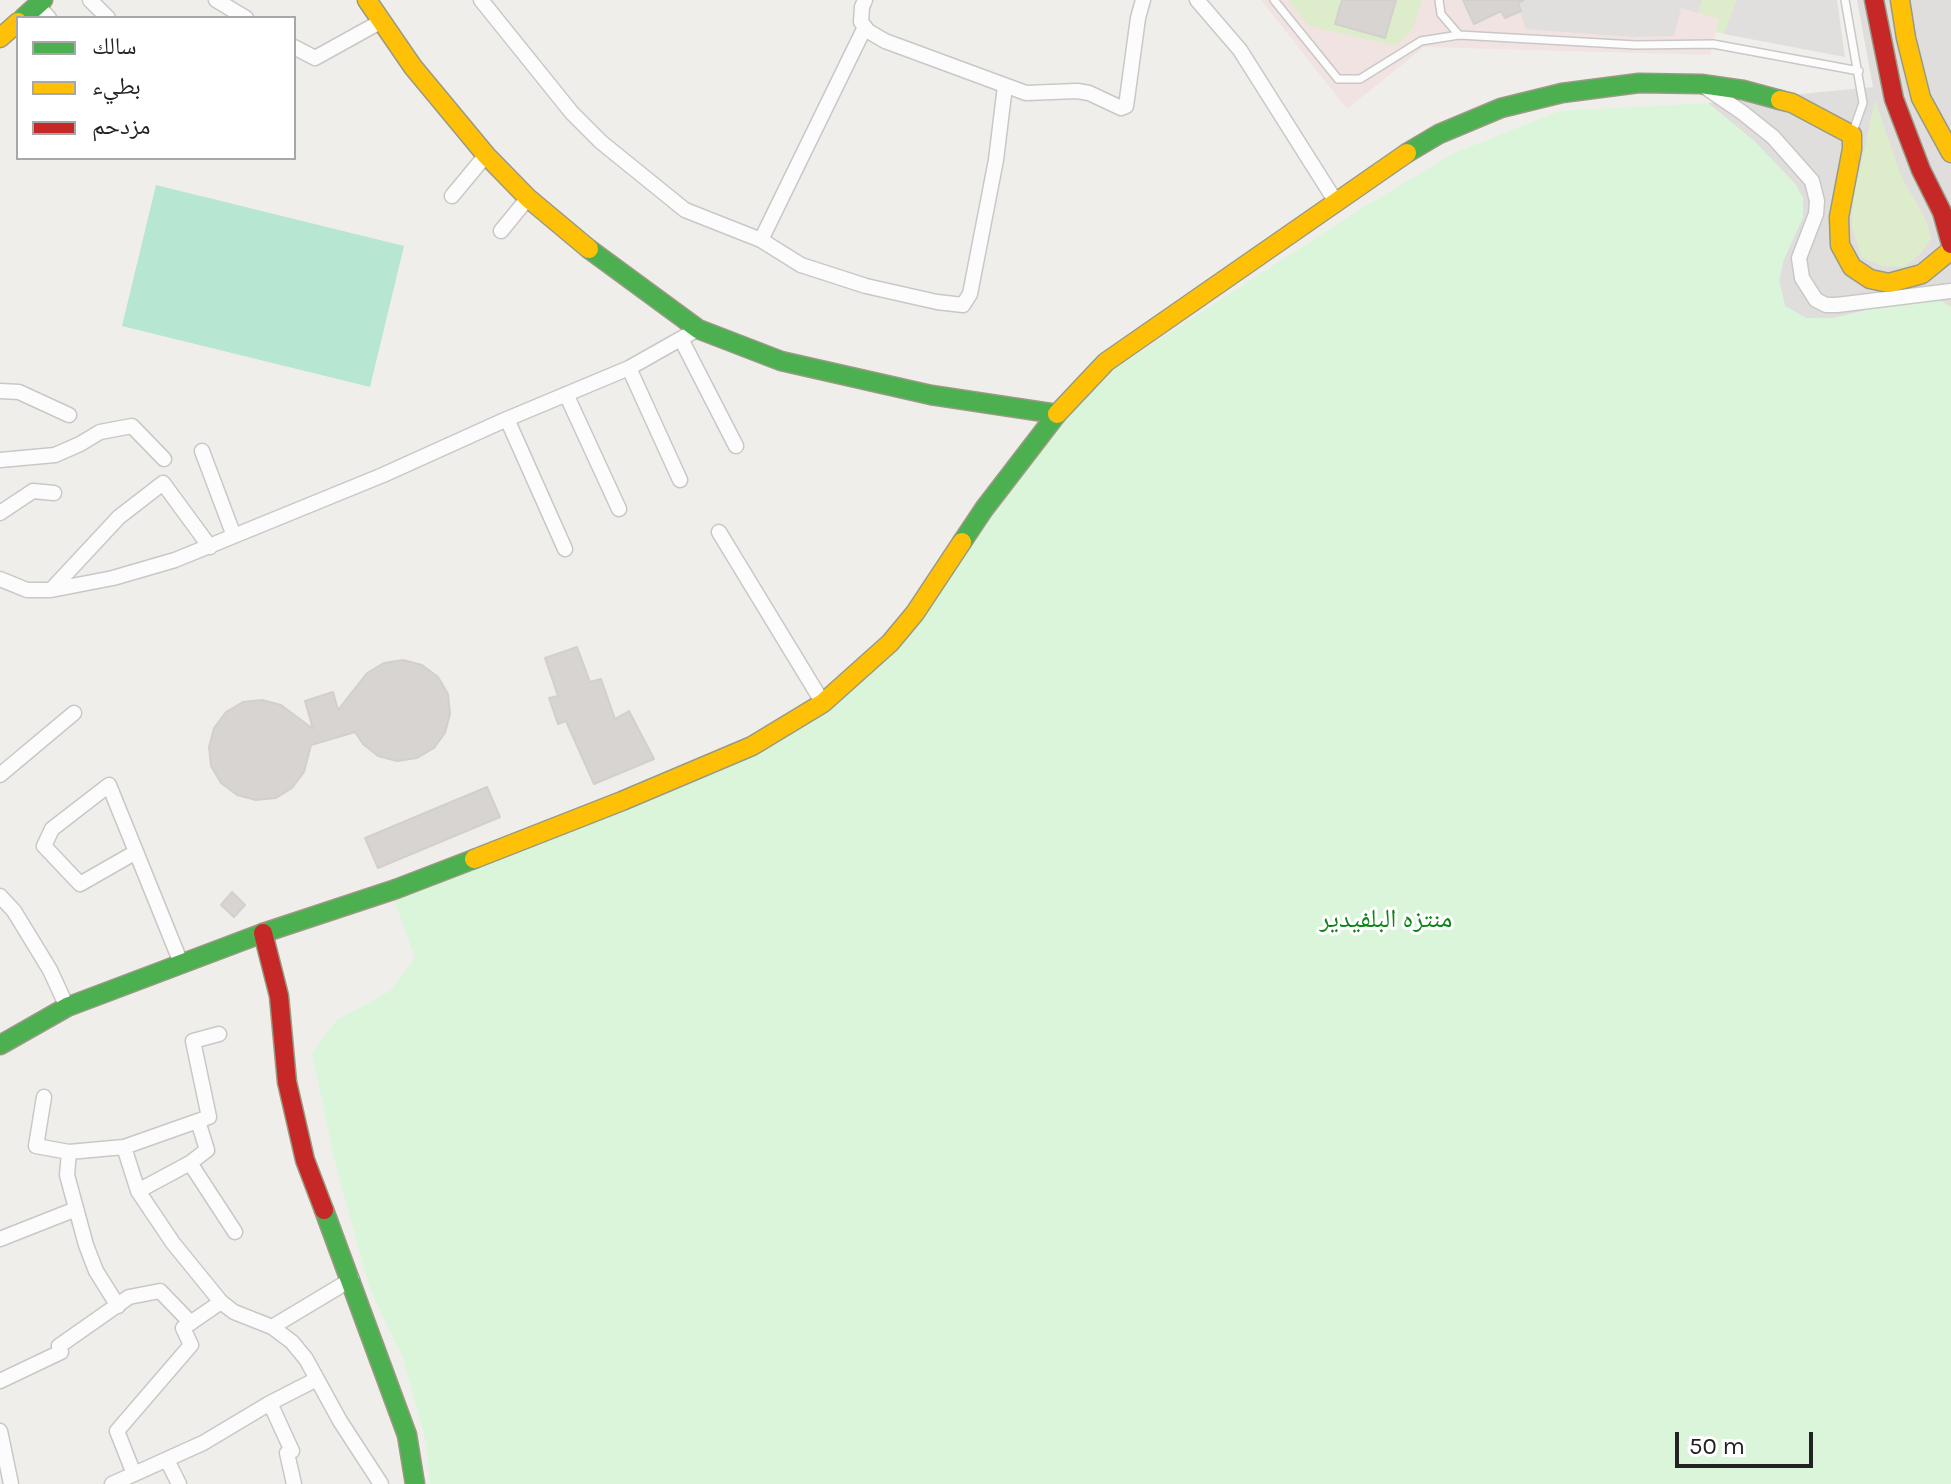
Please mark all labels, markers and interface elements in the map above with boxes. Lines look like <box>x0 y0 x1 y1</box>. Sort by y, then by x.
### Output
legend <box>16 16 296 160</box>
text: سالك <box>92 32 137 60</box>
text: بطيء <box>92 72 141 100</box>
text: مزدحم <box>92 112 151 140</box>
park label: منتزه البلفيدير <box>1320 904 1452 936</box>
scale bar <box>1679 1416 1817 1466</box>
text: 50 m <box>1689 1432 1745 1460</box>

